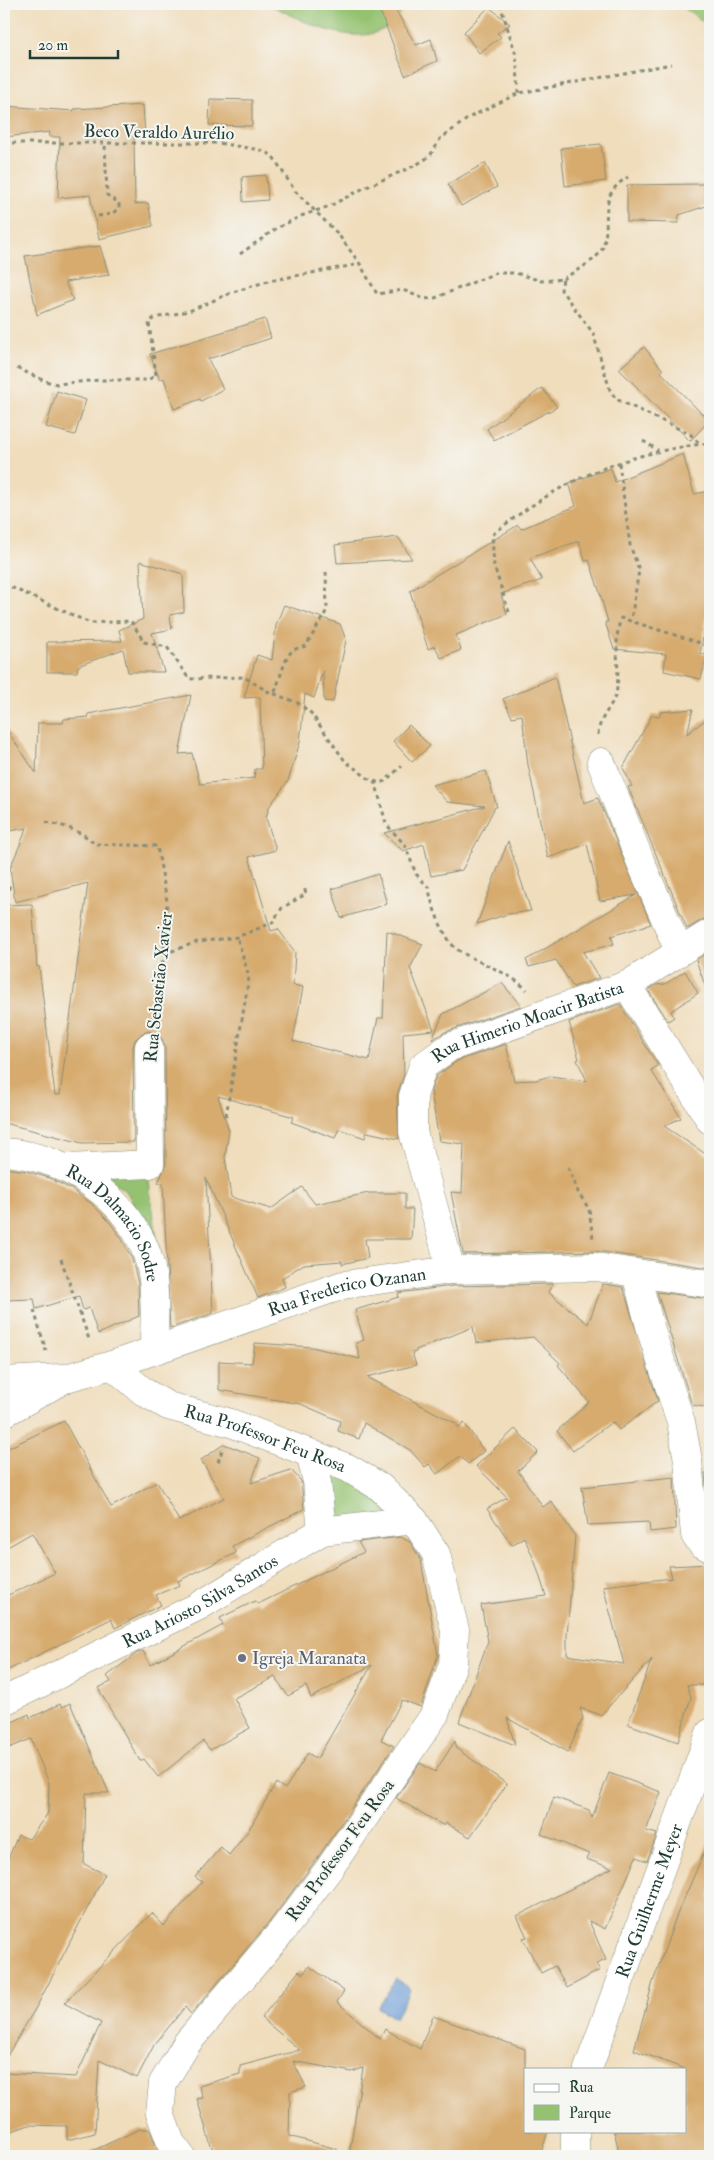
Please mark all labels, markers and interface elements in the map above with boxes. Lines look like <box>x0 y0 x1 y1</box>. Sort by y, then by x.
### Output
scale bar <box>30 28 118 60</box>
text: 20 m <box>38 36 68 55</box>
street label: Beco Veraldo Aurélio <box>84 120 235 145</box>
street label: Rua Sebastião Xavier <box>139 910 178 1064</box>
street label: Rua Himerio Moacir Batista <box>427 976 627 1069</box>
street label: Rua Dalmacio Sodre <box>62 1160 164 1284</box>
street label: Rua Frederico Ozanan <box>265 1263 428 1322</box>
street label: Rua Professor Feu Rosa <box>182 1400 350 1478</box>
street label: Rua Ariosto Silva Santos <box>118 1550 282 1654</box>
place label: Igreja Maranata <box>252 1647 367 1670</box>
marker: Igreja Maranata <box>236 1652 248 1664</box>
street label: Rua Professor Feu Rosa <box>281 1774 400 1926</box>
street label: Rua Guilherme Meyer <box>611 1820 688 1981</box>
legend <box>524 2068 686 2132</box>
text: Rua <box>569 2078 594 2097</box>
text: Parque <box>569 2104 611 2123</box>

